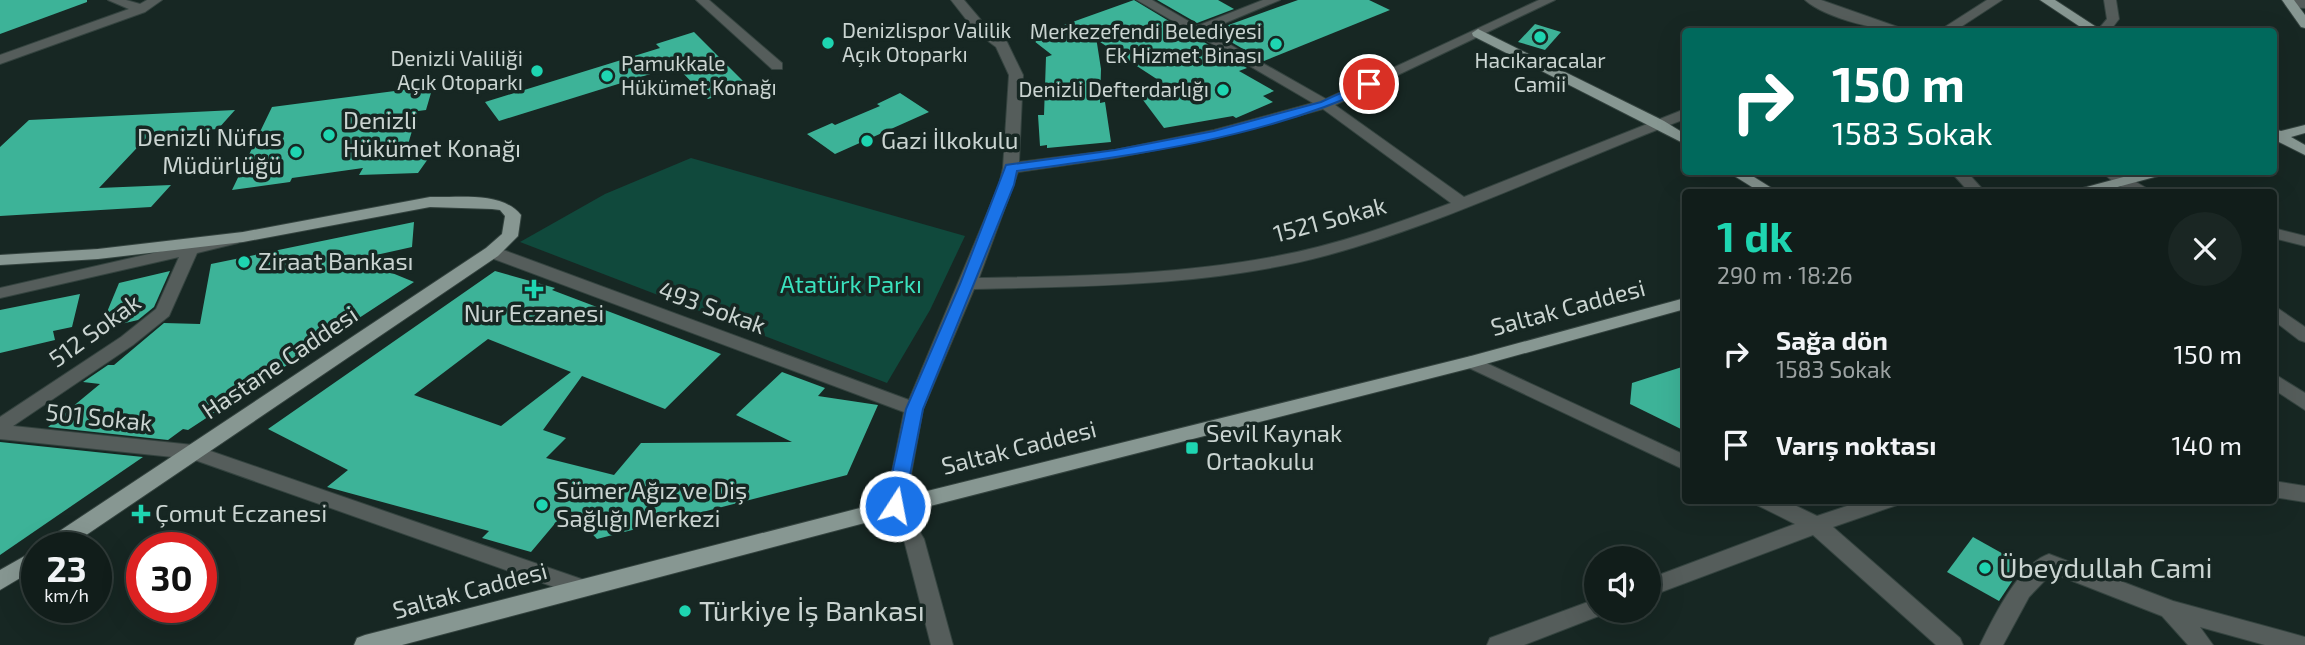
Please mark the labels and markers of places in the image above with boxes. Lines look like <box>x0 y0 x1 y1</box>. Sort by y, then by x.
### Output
place label: Denizlispor Valilik Açık Otoparkı <box>842 17 1011 68</box>
place label: Merkezefendi Belediyesi Ek Hizmet Binası <box>1030 18 1262 67</box>
marker: Hacıkaracalar Camii <box>1532 29 1548 45</box>
marker: Denizlispor Valilik Açık Otoparkı <box>820 35 836 51</box>
marker: Merkezefendi Belediyesi Ek Hizmet Binası <box>1268 36 1284 52</box>
place label: Denizli Valiliği Açık Otoparkı <box>390 45 523 96</box>
place label: Hacıkaracalar Camii <box>1474 47 1606 96</box>
place label: Pamukkale Hükümet Konağı <box>621 50 777 99</box>
pin <box>1339 54 1399 114</box>
marker: Denizli Valiliği Açık Otoparkı <box>529 63 545 79</box>
marker: Pamukkale Hükümet Konağı <box>599 68 615 84</box>
place label: Denizli Defterdarlığı <box>1018 76 1209 101</box>
marker: Denizli Defterdarlığı <box>1215 82 1231 98</box>
place label: Denizli Hükümet Konağı <box>343 105 521 162</box>
place label: Denizli Nüfus Müdürlüğü <box>137 122 282 179</box>
place label: Gazi İlkokulu <box>881 125 1018 154</box>
marker: Denizli Hükümet Konağı <box>321 127 337 143</box>
marker: Gazi İlkokulu <box>859 133 875 149</box>
marker: Denizli Nüfus Müdürlüğü <box>288 144 304 160</box>
place label: Ziraat Bankası <box>258 246 414 275</box>
marker: Ziraat Bankası <box>236 254 252 270</box>
marker: Nur Eczanesi <box>526 281 542 297</box>
place label: Nur Eczanesi <box>464 298 604 327</box>
place label: Sevil Kaynak Ortaokulu <box>1206 418 1342 475</box>
marker: Sevil Kaynak Ortaokulu <box>1184 440 1200 456</box>
place label: Sümer Ağız ve Diş Sağlığı Merkezi <box>556 475 747 532</box>
marker: Sümer Ağız ve Diş Sağlığı Merkezi <box>534 497 550 513</box>
place label: Çomut Eczanesi <box>155 498 327 528</box>
marker: Çomut Eczanesi <box>133 506 149 522</box>
place label: Übeydullah Cami <box>1999 550 2213 584</box>
marker: Übeydullah Cami <box>1977 560 1993 576</box>
place label: Türkiye İş Bankası <box>699 593 925 628</box>
marker: Türkiye İş Bankası <box>677 603 693 619</box>

